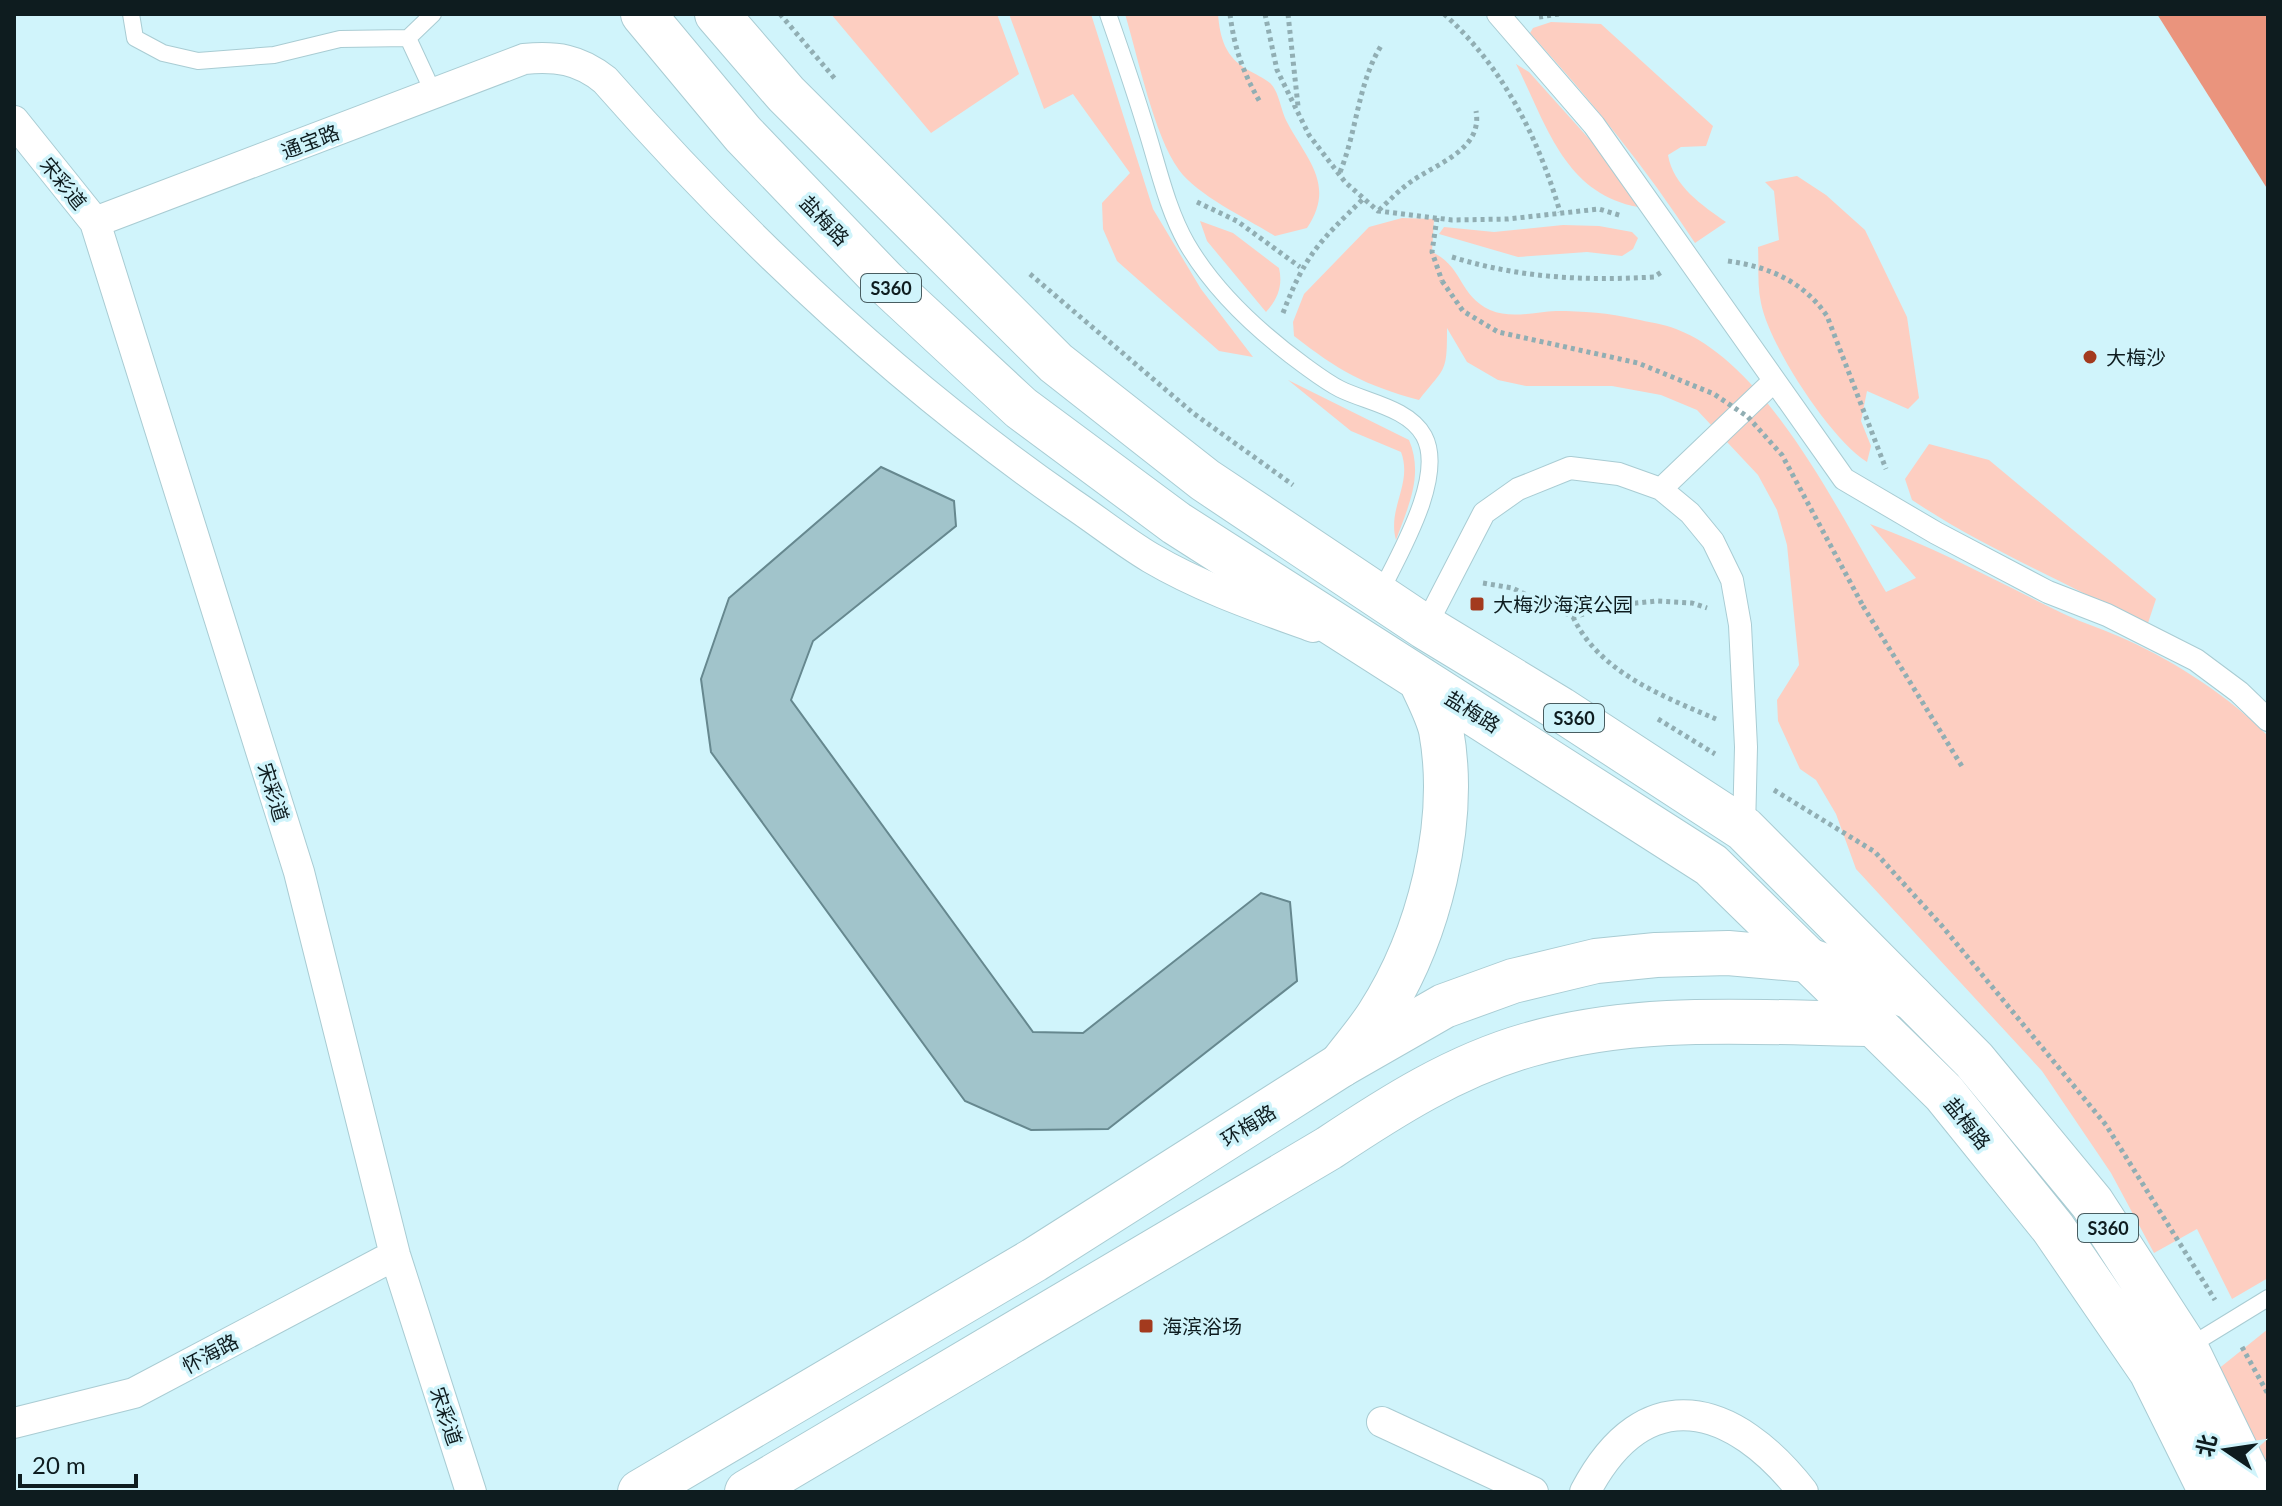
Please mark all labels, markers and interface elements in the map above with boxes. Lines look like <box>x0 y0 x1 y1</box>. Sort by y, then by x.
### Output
street label: 通宝路 <box>278 119 342 163</box>
street label: 宋彩道 <box>36 152 92 214</box>
street label: 盐梅路 <box>796 190 854 250</box>
road number: S360 <box>861 274 921 302</box>
place label: 大梅沙 <box>2106 345 2166 369</box>
marker: 大梅沙 <box>2081 348 2099 366</box>
place label: 大梅沙海滨公园 <box>1493 592 1633 616</box>
marker: 大梅沙海滨公园 <box>1468 595 1486 613</box>
street label: 盐梅路 <box>1441 685 1505 737</box>
road number: S360 <box>1544 704 1604 732</box>
street label: 宋彩道 <box>254 760 294 824</box>
street label: 盐梅路 <box>1940 1092 1996 1154</box>
street label: 环梅路 <box>1216 1099 1280 1151</box>
road number: S360 <box>2078 1214 2138 1242</box>
place label: 海滨浴场 <box>1162 1314 1242 1338</box>
marker: 海滨浴场 <box>1137 1317 1155 1335</box>
street label: 怀海路 <box>178 1328 242 1378</box>
street label: 宋彩道 <box>426 1384 468 1448</box>
north arrow <box>2186 1410 2266 1490</box>
text: 北 <box>2190 1432 2222 1459</box>
scale bar <box>20 1438 136 1488</box>
text: 20 m <box>32 1450 86 1479</box>

